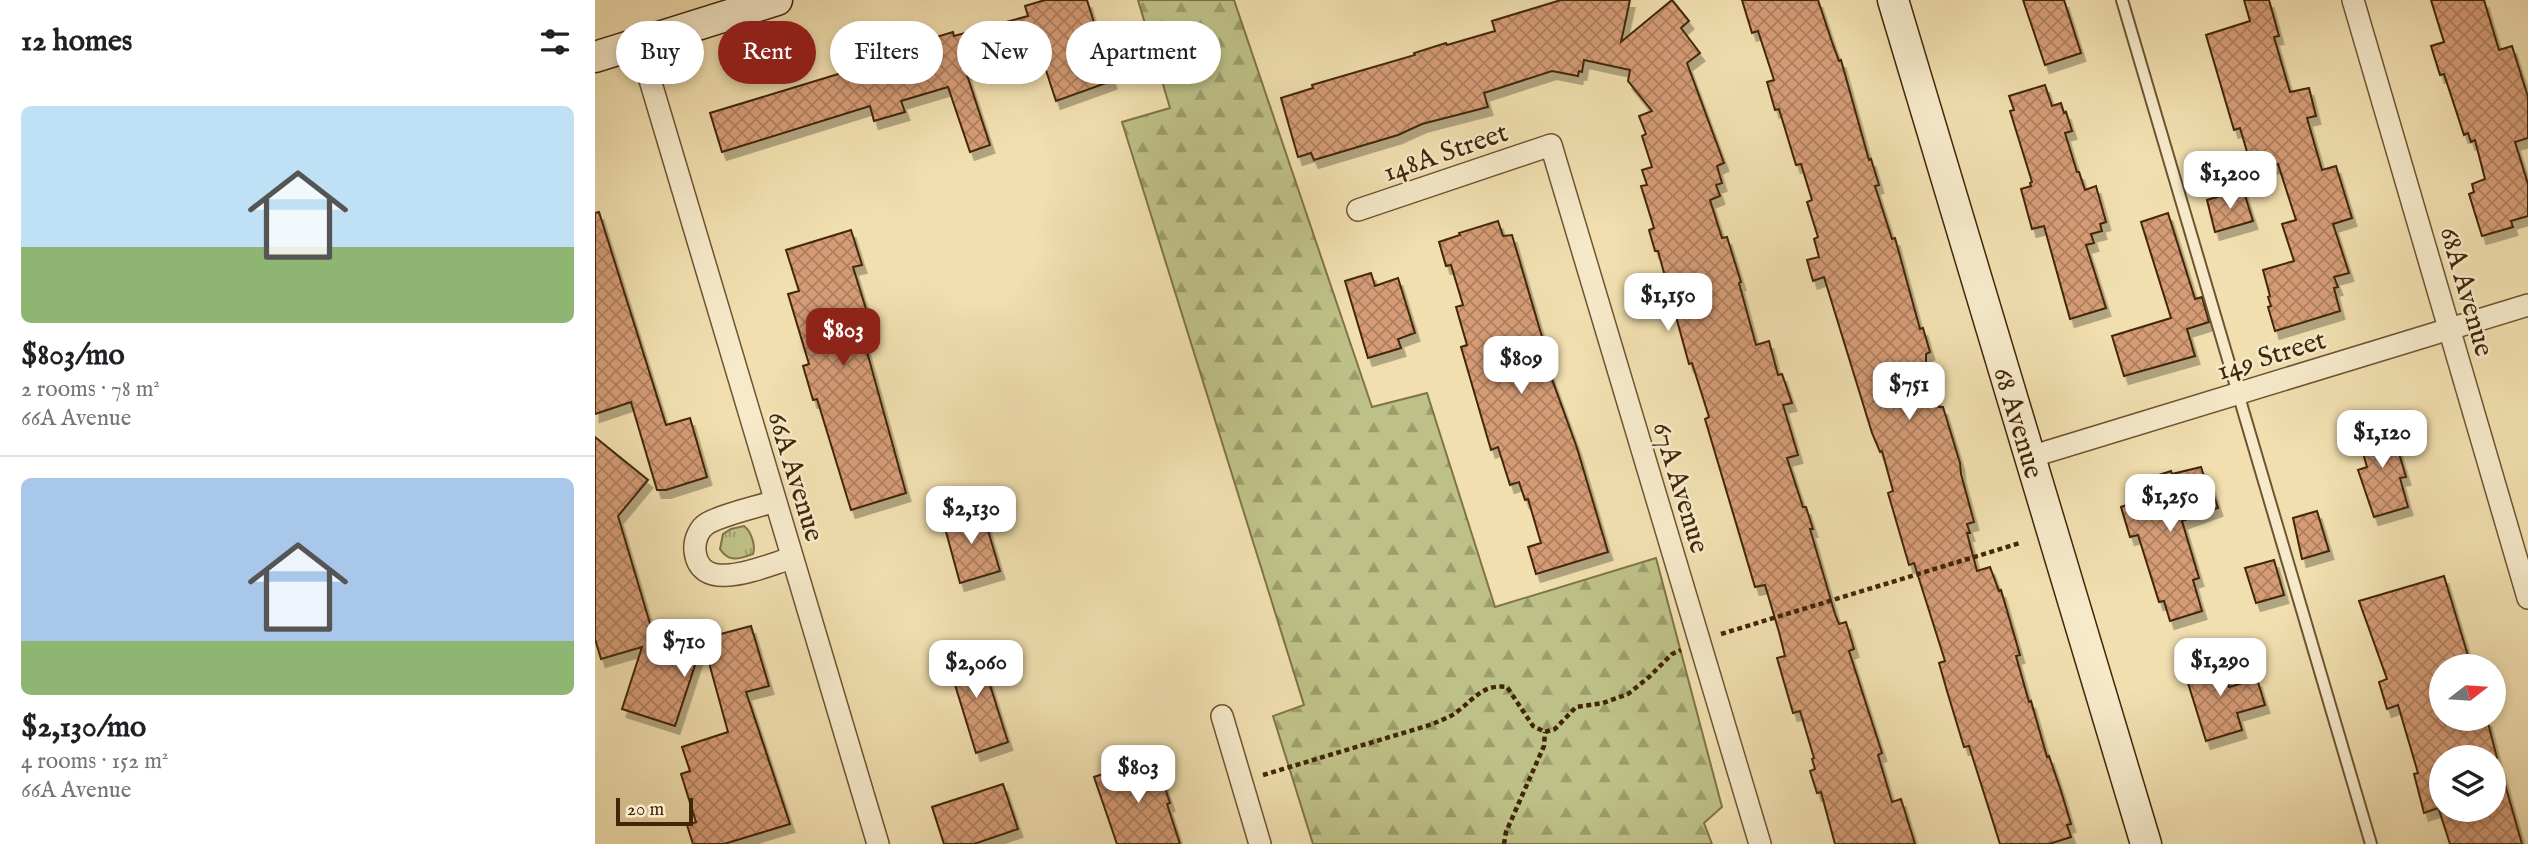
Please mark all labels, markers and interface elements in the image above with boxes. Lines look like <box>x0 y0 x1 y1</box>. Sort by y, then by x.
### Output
chip: Buy <box>616 21 704 84</box>
chip: Rent <box>718 21 816 84</box>
chip: Filters <box>830 21 943 84</box>
chip: New <box>957 21 1052 84</box>
chip: Apartment <box>1066 21 1221 84</box>
text: 12 homes <box>21 23 132 61</box>
icon: filters <box>536 23 574 61</box>
street label: 148A Street <box>1379 116 1513 191</box>
icon: home <box>235 152 361 278</box>
pin: $1,200 <box>2173 152 2287 211</box>
text: $1,200 <box>2200 159 2260 188</box>
street label: 68A Avenue <box>2430 223 2501 361</box>
pin: $1,150 <box>1611 274 1725 333</box>
text: $1,150 <box>1640 281 1696 310</box>
pin: $803 <box>802 308 884 368</box>
text: $803 <box>822 316 864 345</box>
street label: 149 Street <box>2213 323 2331 390</box>
pin: $809 <box>1480 336 1562 396</box>
text: $803/mo <box>21 337 125 375</box>
text: $809 <box>1499 344 1543 373</box>
pin: $751 <box>1868 362 1950 422</box>
street label: 68 Avenue <box>1984 363 2050 483</box>
text: $751 <box>1889 370 1929 399</box>
text: 2 rooms · 78 m² <box>21 375 160 404</box>
text: 66A Avenue <box>21 404 131 433</box>
street label: 66A Avenue <box>758 407 831 546</box>
pin: $1,120 <box>2325 410 2439 470</box>
street label: 67A Avenue <box>1643 418 1716 558</box>
text: $1,120 <box>2353 418 2411 447</box>
pin: $1,250 <box>2113 475 2227 534</box>
text: $1,250 <box>2141 482 2199 511</box>
pin: $2,130 <box>914 486 1028 546</box>
text: $2,130 <box>942 494 1000 523</box>
icon: home <box>235 524 361 650</box>
pin: $710 <box>643 620 725 679</box>
text: $710 <box>662 627 706 656</box>
pin: $1,290 <box>2163 638 2277 698</box>
pin: $2,060 <box>919 640 1033 700</box>
text: $1,290 <box>2190 646 2250 675</box>
text: $2,060 <box>945 648 1007 677</box>
north arrow <box>2429 654 2506 732</box>
map controls <box>2429 654 2506 822</box>
text: $2,130/mo <box>21 709 146 747</box>
button: layers <box>2429 745 2506 822</box>
pin: $803 <box>1097 746 1179 805</box>
text: 4 rooms · 152 m² <box>21 747 168 776</box>
text: $803 <box>1117 753 1159 782</box>
text: 66A Avenue <box>21 776 131 805</box>
scale bar <box>616 795 693 827</box>
text: 20 m <box>627 798 664 822</box>

